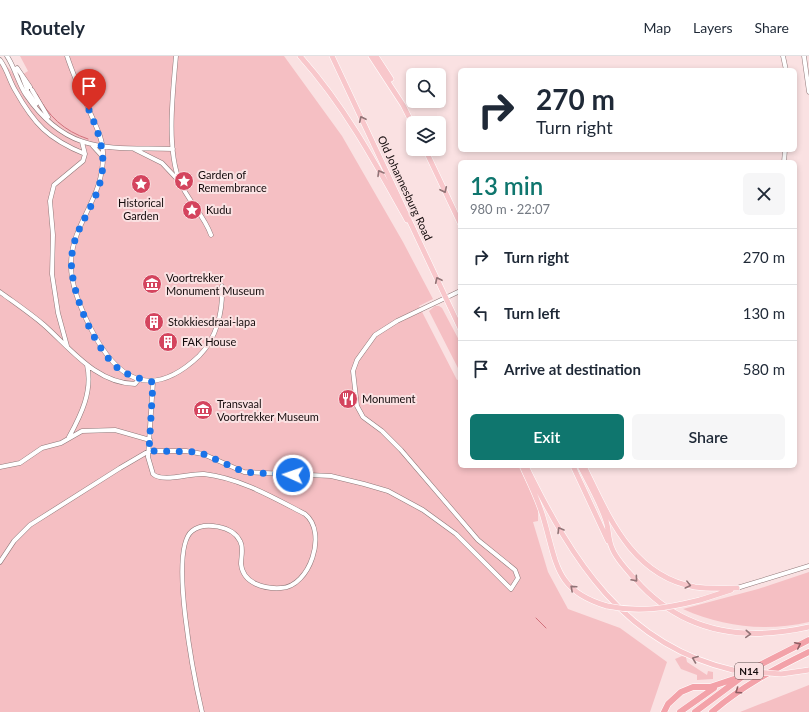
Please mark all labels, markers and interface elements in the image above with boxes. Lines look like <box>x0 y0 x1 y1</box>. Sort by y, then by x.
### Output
text: Routely <box>20 16 85 39</box>
text: Map <box>643 19 671 36</box>
text: Layers <box>693 19 733 36</box>
text: Share <box>755 19 789 36</box>
map controls <box>406 68 446 156</box>
button: search <box>406 68 446 108</box>
pin <box>72 69 106 110</box>
icon: arrive <box>78 75 100 97</box>
text: 270 m <box>536 82 615 116</box>
icon: right <box>470 84 522 136</box>
one-way arrow <box>359 116 367 124</box>
button: layers <box>406 116 446 156</box>
text: Turn right <box>536 116 613 138</box>
street label: Old Johannesburg Road <box>375 133 435 242</box>
place label: Garden of Remembrance <box>198 168 267 194</box>
place icon: Garden of Remembrance <box>173 170 195 192</box>
one-way arrow <box>378 170 385 177</box>
text: 13 min <box>470 171 543 200</box>
place icon: Historical Garden <box>130 173 152 195</box>
button: close <box>743 173 785 215</box>
one-way arrow <box>439 185 447 193</box>
place label: Historical Garden <box>118 196 164 222</box>
place icon: Kudu <box>181 199 203 221</box>
text: 980 m · 22:07 <box>470 201 550 217</box>
place label: Kudu <box>206 203 231 216</box>
icon: right <box>470 246 492 268</box>
text: Turn right <box>504 248 569 266</box>
text: 270 m <box>743 248 785 266</box>
place label: Voortrekker Monument Museum <box>166 271 264 297</box>
museum icon: Voortrekker Monument Museum <box>141 273 163 295</box>
one-way arrow <box>435 277 443 285</box>
icon: left <box>470 302 492 324</box>
text: Turn left <box>504 304 560 322</box>
text: 130 m <box>743 304 785 322</box>
building icon: Stokkiesdraai-lapa <box>143 311 165 333</box>
place label: Stokkiesdraai-lapa <box>168 315 256 328</box>
building icon: FAK House <box>157 331 179 353</box>
place label: FAK House <box>182 335 236 348</box>
icon: arrive <box>470 358 492 380</box>
text: Arrive at destination <box>504 360 641 378</box>
text: 580 m <box>743 360 785 378</box>
restaurant icon: Monument <box>337 388 359 410</box>
place label: Monument <box>362 392 415 405</box>
place label: Transvaal Voortrekker Museum <box>217 397 319 423</box>
museum icon: Transvaal Voortrekker Museum <box>192 399 214 421</box>
button: Exit <box>470 414 624 460</box>
button: Share <box>632 414 785 460</box>
position arrow <box>272 454 314 496</box>
one-way arrow <box>557 527 564 534</box>
one-way arrow <box>630 574 637 582</box>
one-way arrow <box>685 581 691 589</box>
one-way arrow <box>570 586 578 593</box>
one-way arrow <box>745 629 751 638</box>
one-way arrow <box>793 642 801 650</box>
one-way arrow <box>692 656 699 664</box>
road number: N14 <box>735 663 763 679</box>
one-way arrow <box>736 687 743 694</box>

